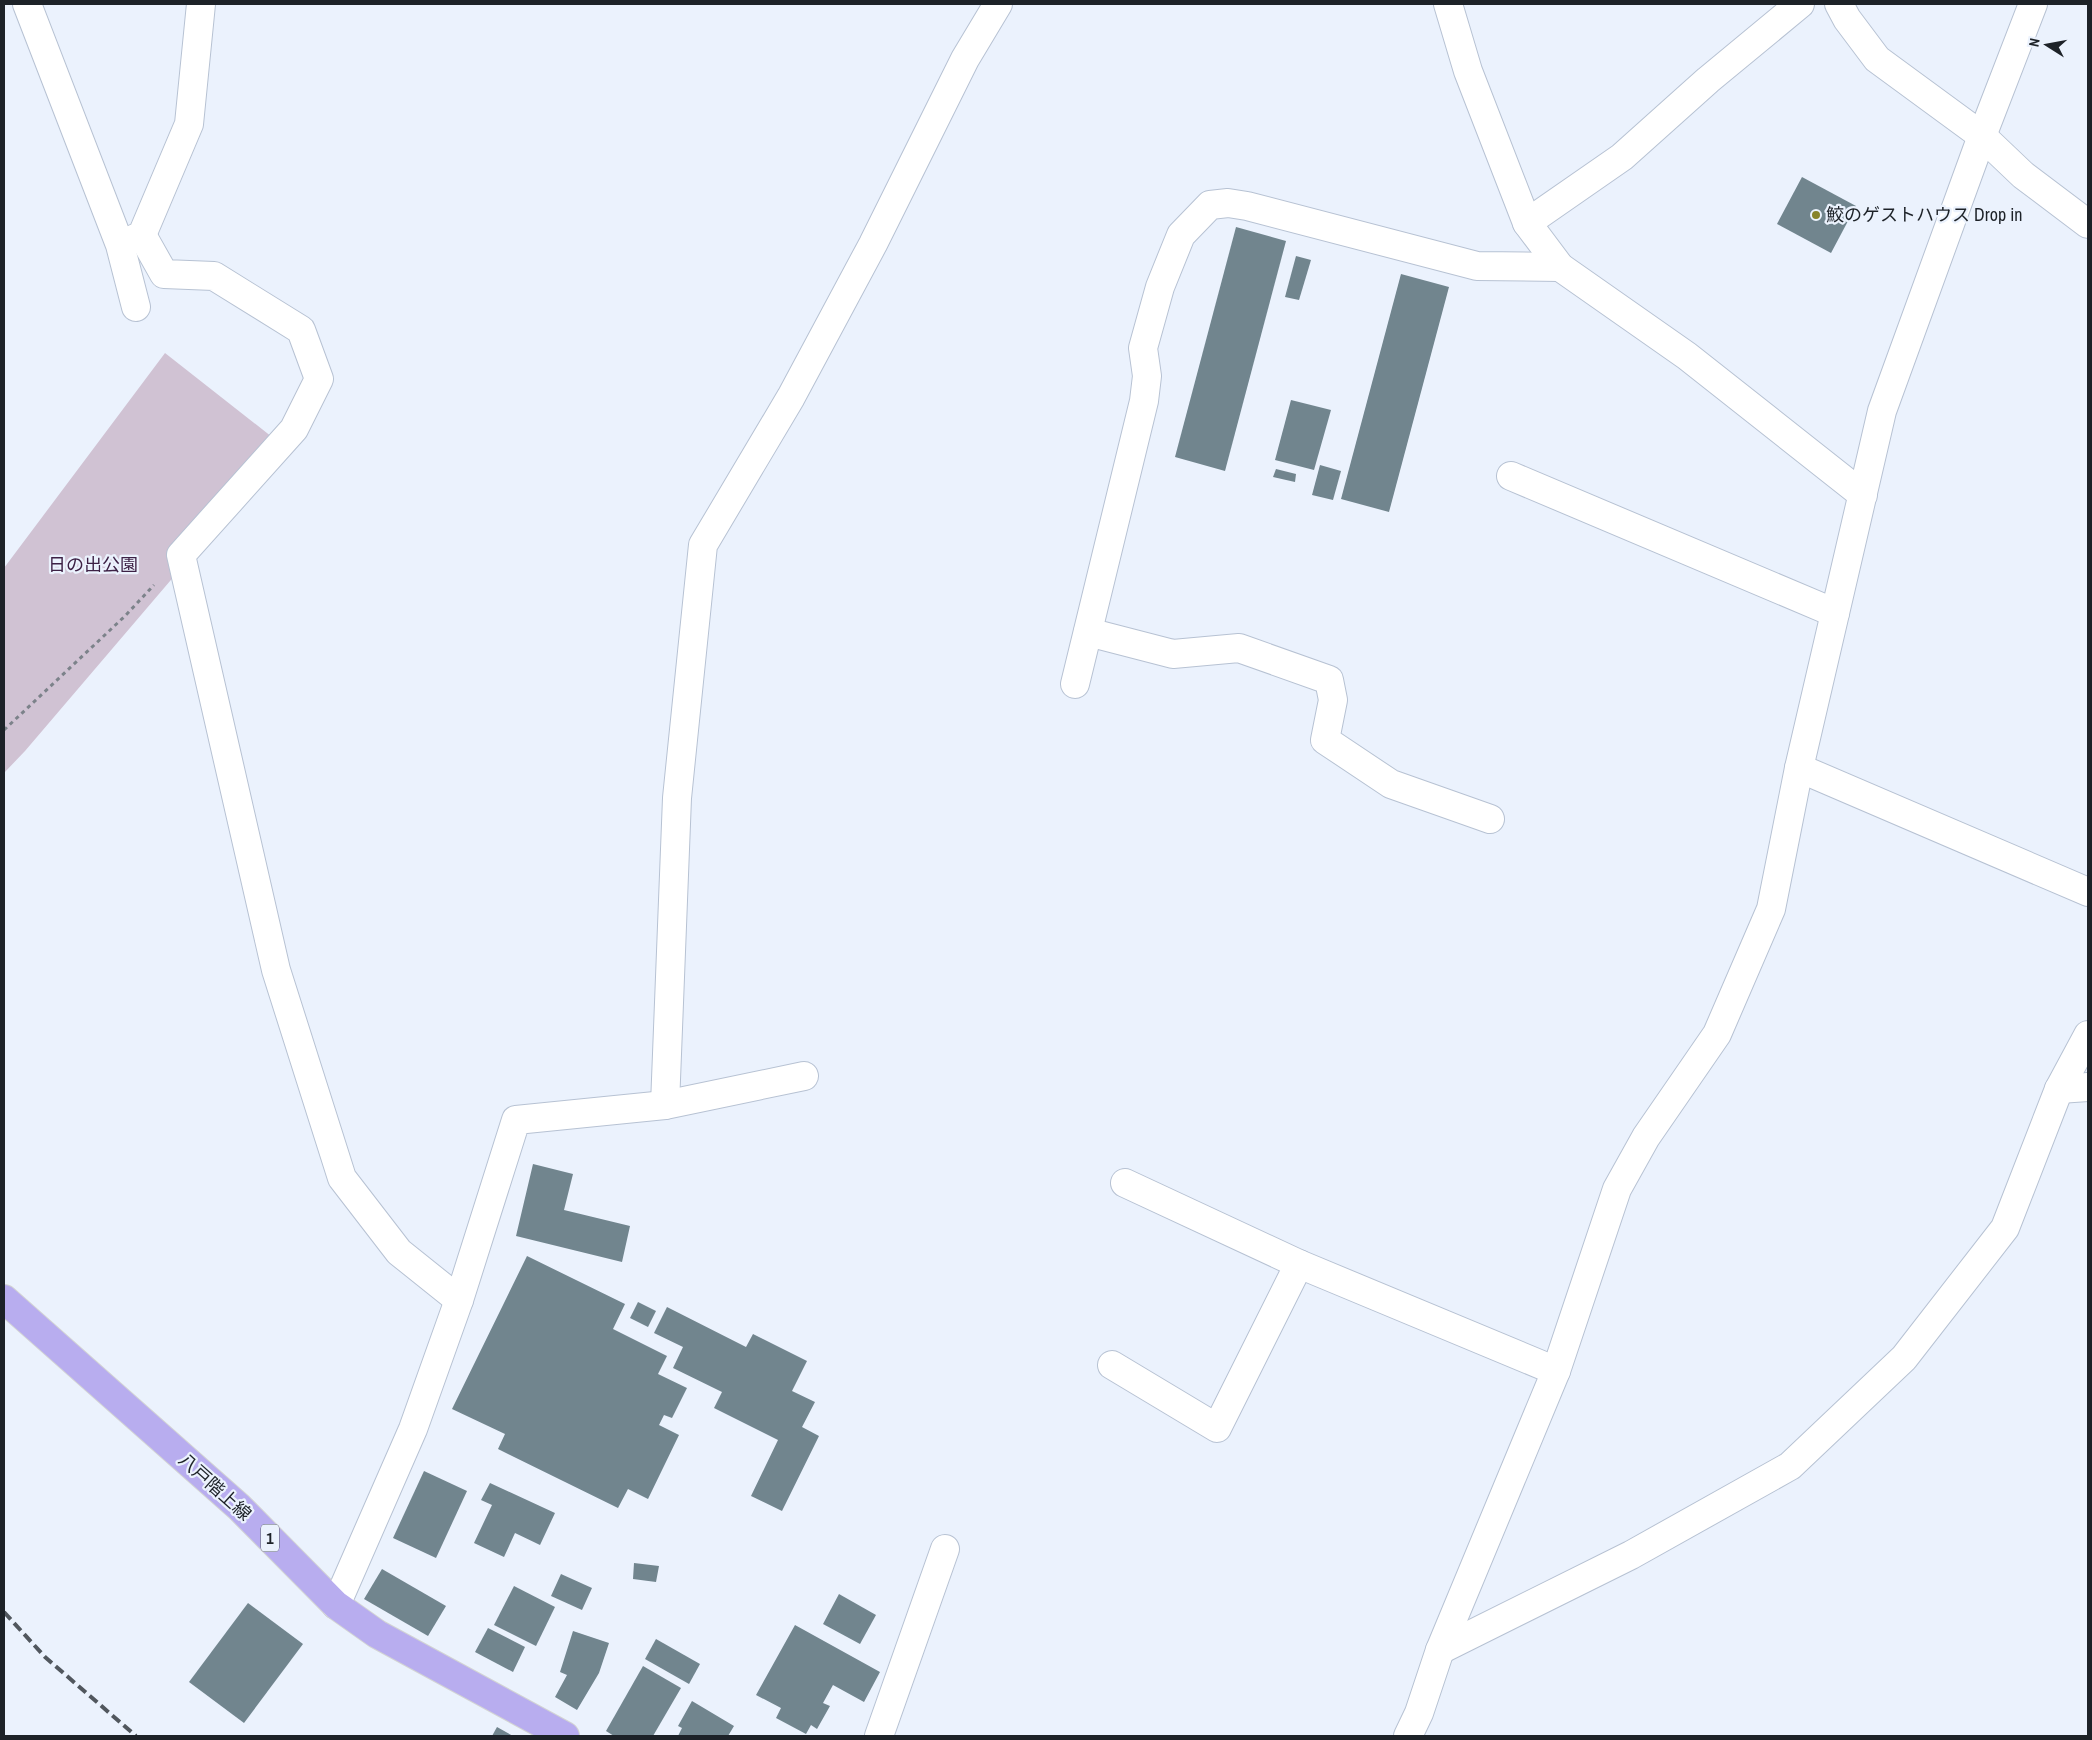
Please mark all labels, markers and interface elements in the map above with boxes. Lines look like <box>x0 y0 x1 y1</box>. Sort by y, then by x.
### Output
north arrow <box>2022 20 2072 70</box>
text: N <box>2025 37 2044 48</box>
place label: 鮫のゲストハウス Drop in <box>1826 202 2023 227</box>
marker: 鮫のゲストハウス Drop in <box>1810 209 1822 221</box>
park label: 日の出公園 <box>48 552 138 577</box>
street label: 八戸階上線 <box>174 1447 257 1526</box>
road number: 1 <box>261 1525 279 1552</box>

